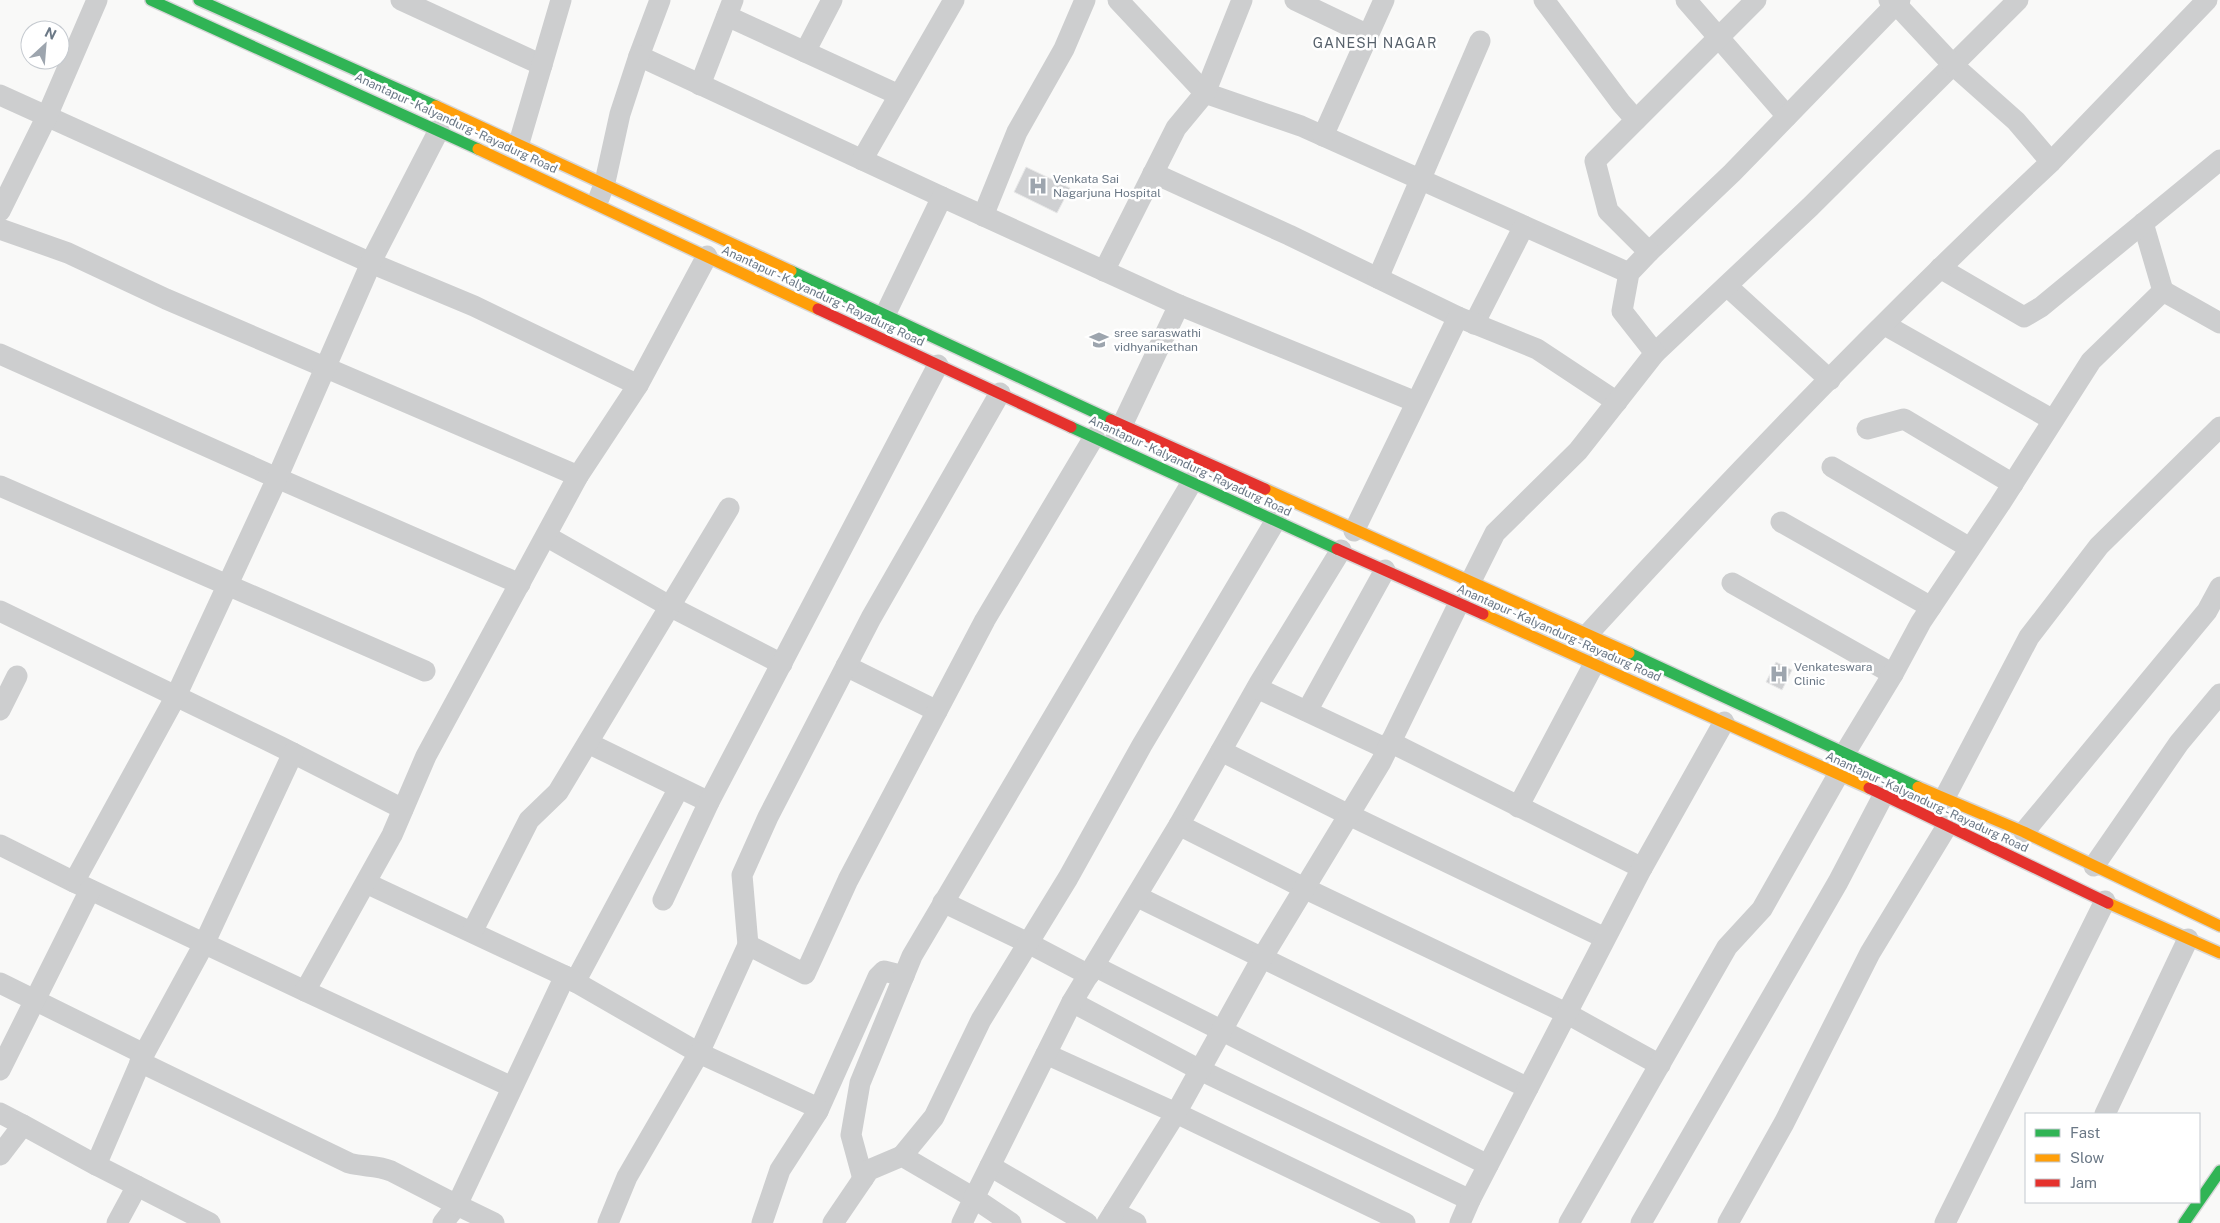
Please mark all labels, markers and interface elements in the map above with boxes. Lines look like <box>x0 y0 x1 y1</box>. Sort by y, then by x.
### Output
north arrow <box>20 20 70 70</box>
text: N <box>42 24 59 43</box>
district label: GANESH NAGAR <box>1313 35 1437 51</box>
street label: Anantapur - Kalyandurg - Rayadurg Road <box>352 70 560 176</box>
place label: Venkata Sai Nagarjuna Hospital <box>1053 172 1161 200</box>
hospital icon: Venkata Sai Nagarjuna Hospital <box>1027 175 1049 197</box>
street label: Anantapur - Kalyandurg - Rayadurg Road <box>719 243 927 349</box>
place label: sree saraswathi vidhyanikethan <box>1114 326 1201 354</box>
school or university icon: sree saraswathi vidhyanikethan <box>1088 329 1110 351</box>
street label: Anantapur - Kalyandurg - Rayadurg Road <box>1086 413 1294 519</box>
street label: Anantapur - Kalyandurg - Rayadurg Road <box>1455 581 1663 685</box>
place label: Venkateswara Clinic <box>1794 660 1872 688</box>
hospital icon: Venkateswara Clinic <box>1768 663 1790 685</box>
street label: Anantapur - Kalyandurg - Rayadurg Road <box>1823 749 2031 855</box>
legend <box>2025 1113 2200 1203</box>
text: Fast <box>2070 1124 2100 1141</box>
text: Slow <box>2070 1149 2105 1166</box>
text: Jam <box>2070 1174 2097 1191</box>

